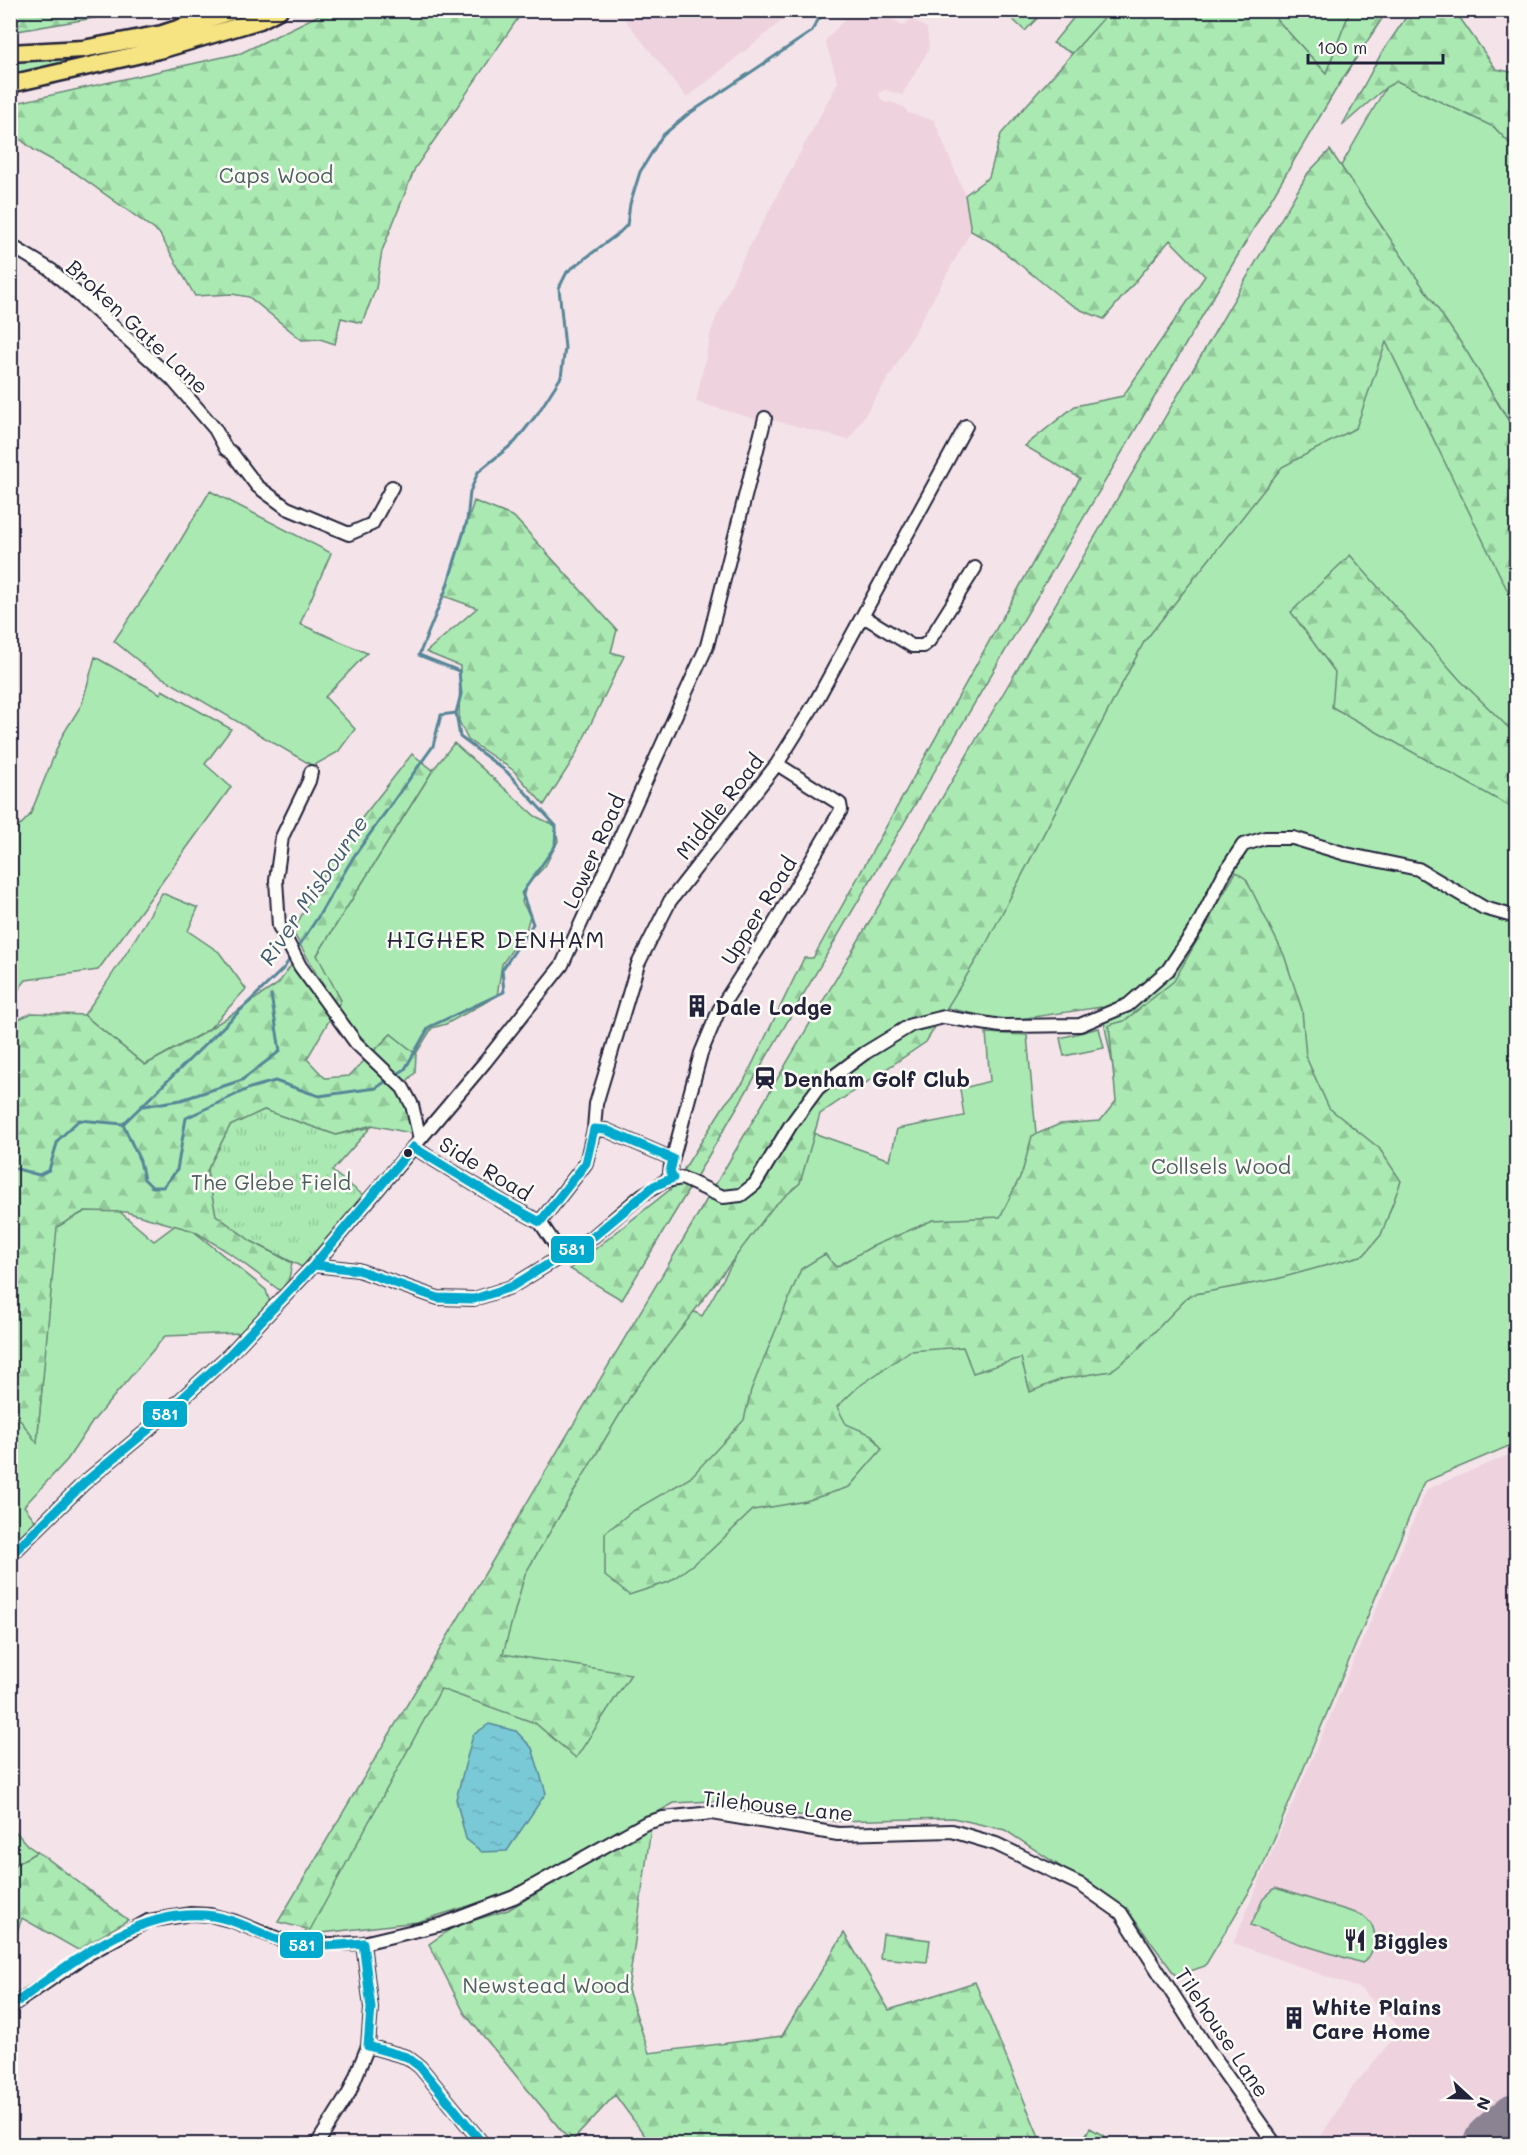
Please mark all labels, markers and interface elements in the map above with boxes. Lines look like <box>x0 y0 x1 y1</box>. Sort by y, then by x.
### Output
scale bar <box>1308 27 1443 65</box>
text: 100 m <box>1317 35 1367 59</box>
park label: Caps Wood <box>219 161 333 188</box>
street label: Broken Gate Lane <box>61 253 215 399</box>
street label: Middle Road <box>669 748 769 864</box>
street label: Lower Road <box>556 790 630 912</box>
water label: River Misbourne <box>252 809 374 971</box>
street label: Upper Road <box>714 851 802 969</box>
district label: HIGHER DENHAM <box>386 923 606 954</box>
building icon: Dale Lodge <box>684 993 710 1019</box>
place label: Dale Lodge <box>715 993 832 1020</box>
station icon: Denham Golf Club <box>752 1065 778 1091</box>
place label: Denham Golf Club <box>783 1065 970 1092</box>
street label: Side Road <box>435 1130 537 1206</box>
unlabelled marker <box>402 1147 414 1159</box>
park label: Collsels Wood <box>1151 1152 1291 1179</box>
park label: The Glebe Field <box>191 1168 351 1195</box>
line badge: 581 <box>550 1235 595 1264</box>
text: 581 <box>559 1238 585 1259</box>
line badge: 581 <box>142 1400 188 1428</box>
text: 581 <box>152 1403 178 1424</box>
street label: Tilehouse Lane <box>702 1784 854 1826</box>
restaurant icon: Biggles <box>1342 1927 1368 1953</box>
place label: Biggles <box>1373 1927 1448 1954</box>
line badge: 581 <box>279 1931 324 1959</box>
text: 581 <box>289 1934 315 1955</box>
street label: Tilehouse Lane <box>1170 1962 1276 2102</box>
park label: Newstead Wood <box>462 1971 630 1998</box>
place label: White Plains Care Home <box>1312 1993 1441 2044</box>
building icon: White Plains Care Home <box>1281 2005 1307 2031</box>
north arrow <box>1440 2068 1500 2128</box>
text: N <box>1472 2094 1496 2113</box>

